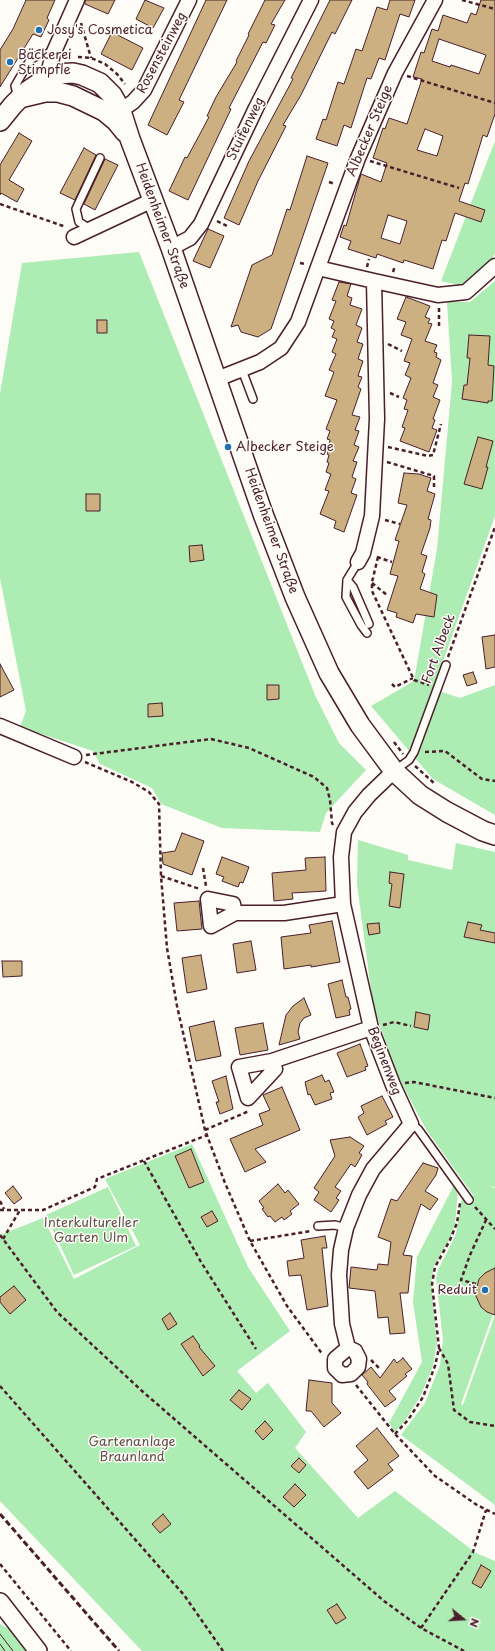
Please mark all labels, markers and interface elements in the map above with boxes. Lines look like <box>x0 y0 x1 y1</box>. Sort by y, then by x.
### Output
street label: Rosensteinweg <box>134 9 190 97</box>
place label: Josy's Cosmetica <box>47 22 153 38</box>
marker: Josy's Cosmetica <box>34 25 44 35</box>
place label: Bäckerei Stimpfle <box>18 47 72 78</box>
marker: Bäckerei Stimpfle <box>5 57 15 67</box>
street label: Albecker Steige <box>344 83 396 179</box>
street label: Stuifenweg <box>224 95 268 163</box>
street label: Heidenheimer Straße <box>132 161 192 291</box>
place label: Albecker Steige <box>236 439 334 455</box>
marker: Albecker Steige <box>223 442 233 452</box>
street label: Heidenheimer Straße <box>241 466 301 596</box>
street label: Fort Albeck <box>419 612 459 686</box>
street label: Beginenweg <box>364 1025 404 1097</box>
park label: Interkultureller Garten Ulm <box>44 1215 138 1246</box>
place label: Reduit <box>438 1282 477 1298</box>
marker: Reduit <box>480 1285 490 1295</box>
park label: Gartenanlage Braunland <box>89 1434 175 1465</box>
north arrow <box>443 1599 483 1639</box>
text: N <box>465 1616 484 1630</box>

